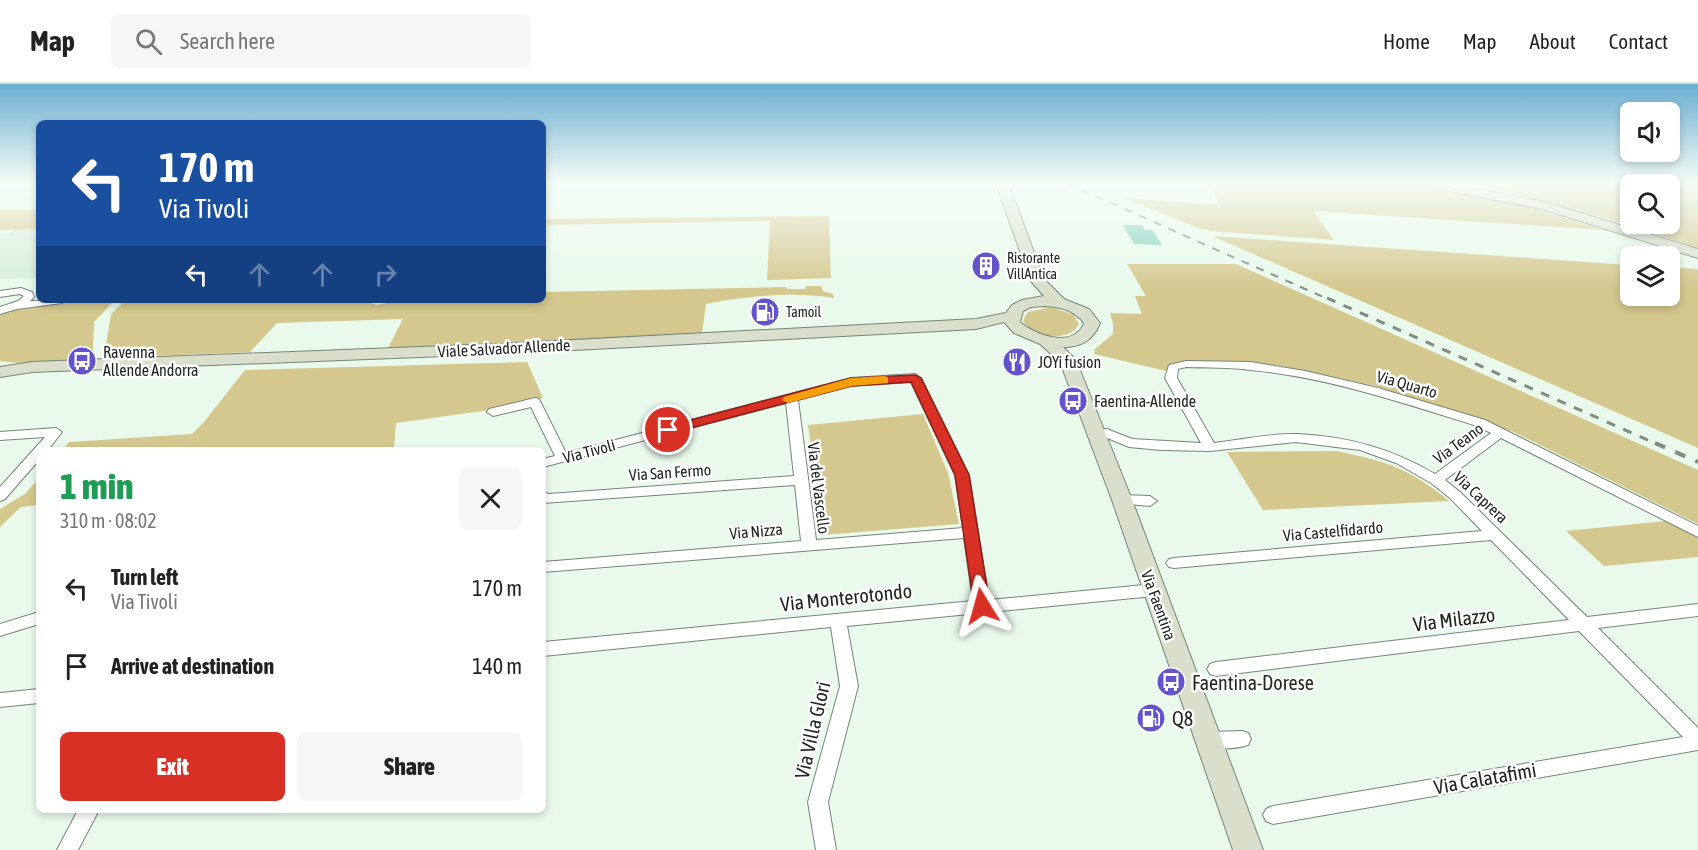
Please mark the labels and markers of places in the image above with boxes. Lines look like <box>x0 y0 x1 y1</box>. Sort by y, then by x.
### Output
building icon: Ristorante VillAntica <box>970 250 1002 282</box>
place label: Ristorante VillAntica <box>1007 250 1060 282</box>
fuel station icon: Tamoil <box>749 296 781 328</box>
place label: Tamoil <box>786 304 822 320</box>
place label: Ravenna Allende Andorra <box>103 343 199 379</box>
bus stop icon: Ravenna Allende Andorra <box>66 345 98 377</box>
restaurant icon: JOYi fusion <box>1001 346 1033 378</box>
place label: JOYi fusion <box>1038 353 1101 371</box>
bus stop icon: Faentina-Allende <box>1057 385 1089 417</box>
place label: Faentina-Allende <box>1094 392 1196 410</box>
pin <box>642 404 693 455</box>
bus stop icon: Faentina-Dorese <box>1155 666 1187 698</box>
place label: Faentina-Dorese <box>1192 671 1314 694</box>
fuel station icon: Q8 <box>1135 702 1167 734</box>
place label: Q8 <box>1172 707 1193 730</box>

